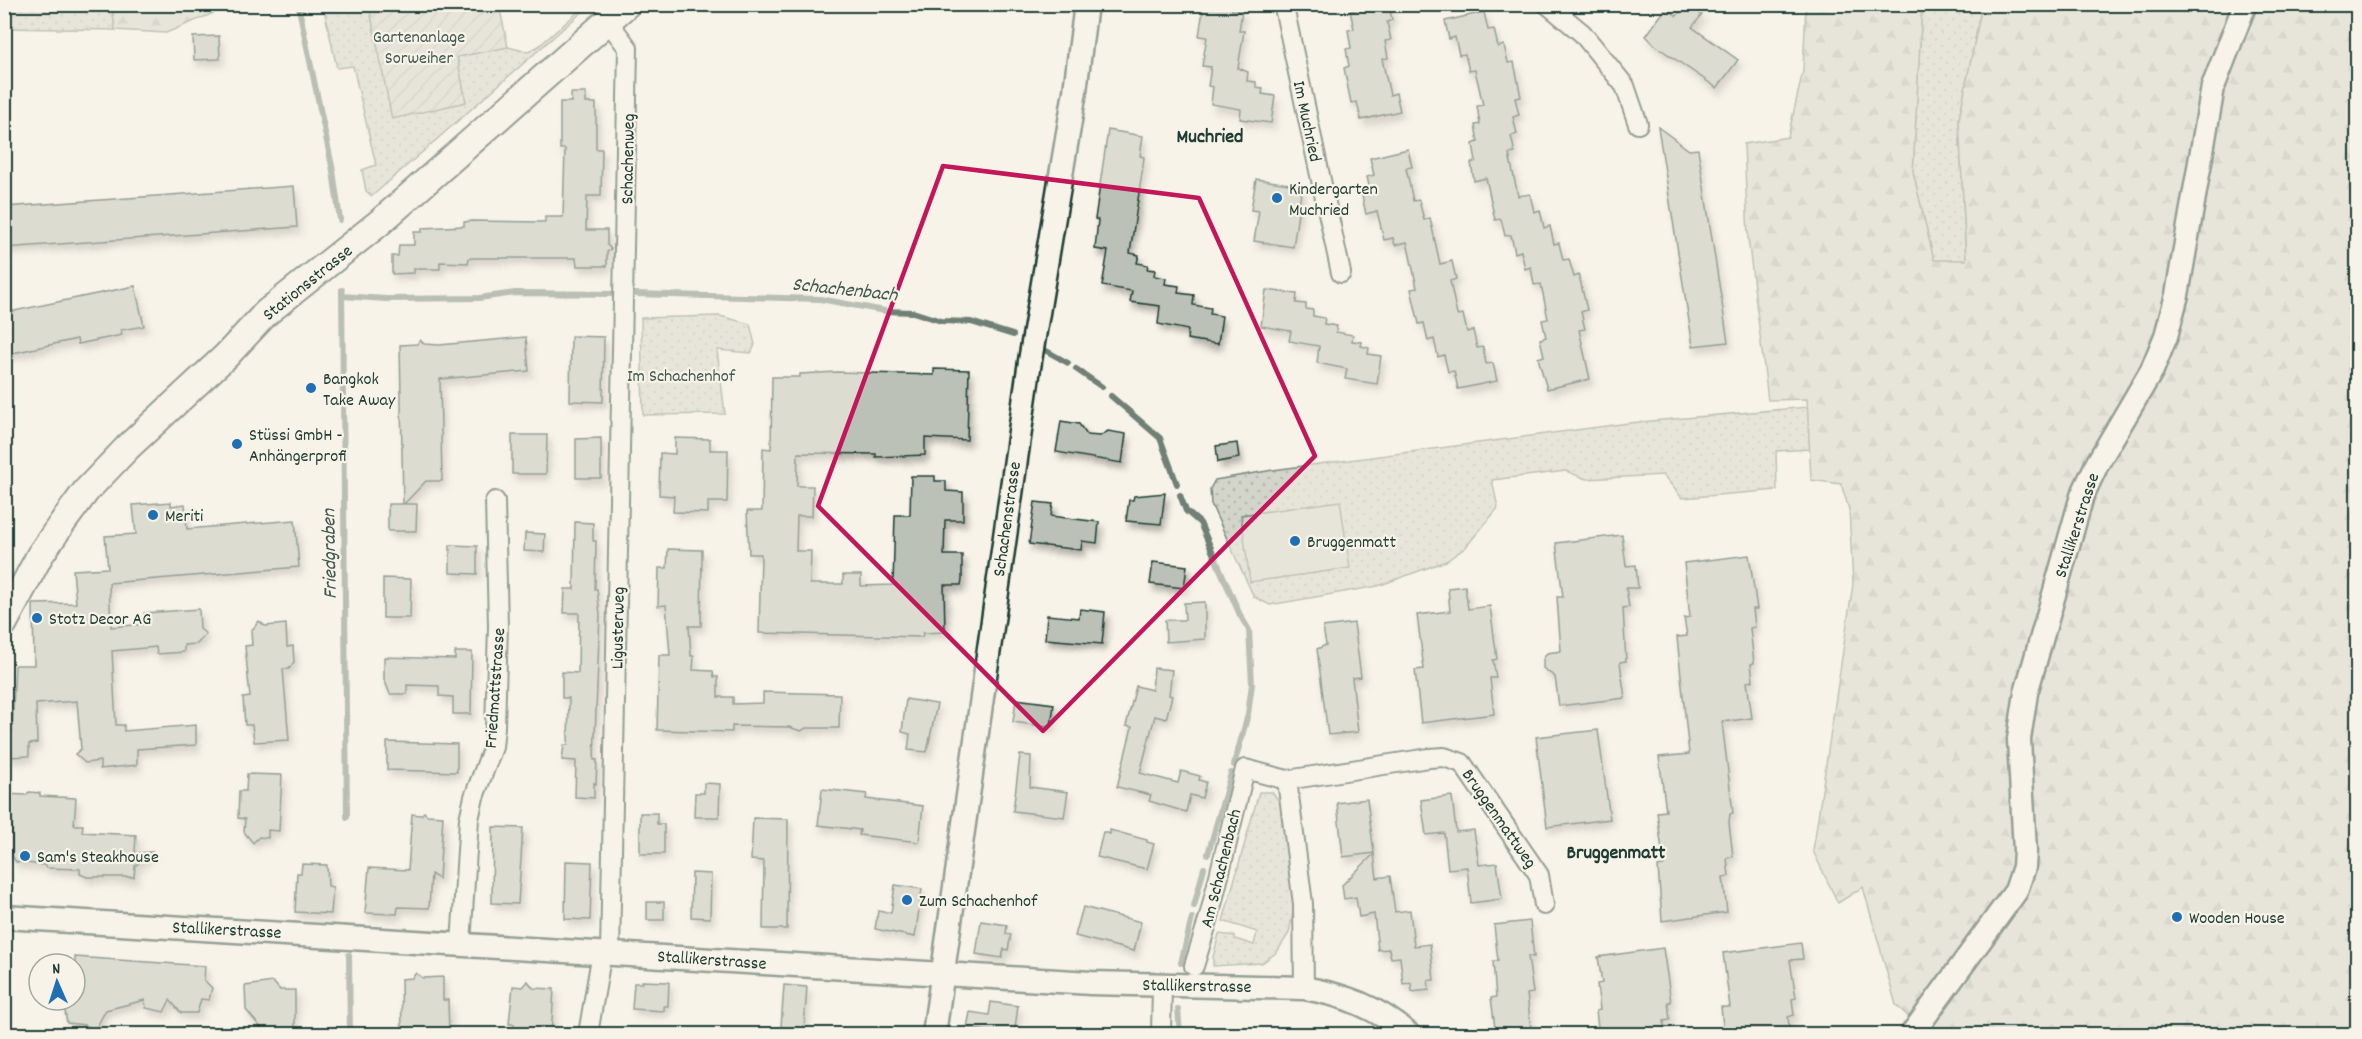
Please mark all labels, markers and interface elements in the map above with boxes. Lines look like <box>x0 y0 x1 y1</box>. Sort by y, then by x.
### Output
park label: Gartenanlage Sorweiher <box>373 26 465 72</box>
street label: Im Muchried <box>1285 79 1326 164</box>
street label: Schachenweg <box>616 113 643 205</box>
district label: Muchried <box>1177 124 1243 152</box>
place label: Kindergarten Muchried <box>1289 178 1378 224</box>
marker: Kindergarten Muchried <box>1270 191 1284 205</box>
street label: Stationsstrasse <box>258 240 359 328</box>
water label: Schachenbach <box>791 272 900 311</box>
park label: Im Schachenhof <box>627 365 736 390</box>
place label: Bangkok Take Away <box>323 368 396 414</box>
marker: Bangkok Take Away <box>304 381 318 395</box>
place label: Stüssi GmbH - Anhängerprofi <box>249 424 346 470</box>
marker: Stüssi GmbH - Anhängerprofi <box>230 437 244 451</box>
street label: Schachenstrasse <box>988 460 1029 579</box>
street label: Stallikerstrasse <box>2050 470 2107 582</box>
place label: Meriti <box>165 505 203 530</box>
marker: Meriti <box>146 508 160 522</box>
water label: Friedgraben <box>316 508 346 599</box>
place label: Bruggenmatt <box>1307 531 1396 556</box>
marker: Bruggenmatt <box>1288 534 1302 548</box>
street label: Ligusterweg <box>606 586 633 670</box>
place label: Stotz Decor AG <box>49 608 151 633</box>
marker: Stotz Decor AG <box>30 611 44 625</box>
street label: Friedmattstrasse <box>480 627 513 749</box>
street label: Bruggenmattweg <box>1454 765 1542 874</box>
street label: Am Schachenbach <box>1196 807 1249 931</box>
district label: Bruggenmatt <box>1567 840 1666 868</box>
place label: Sam's Steakhouse <box>37 846 159 871</box>
marker: Sam's Steakhouse <box>18 849 32 863</box>
place label: Zum Schachenhof <box>919 890 1038 915</box>
marker: Zum Schachenhof <box>900 893 914 907</box>
place label: Wooden House <box>2189 907 2285 932</box>
marker: Wooden House <box>2170 910 2184 924</box>
street label: Stallikerstrasse <box>172 916 282 947</box>
street label: Stallikerstrasse <box>656 945 767 978</box>
north arrow <box>27 952 87 1012</box>
text: N <box>52 958 61 981</box>
street label: Stallikerstrasse <box>1142 974 1252 1001</box>

